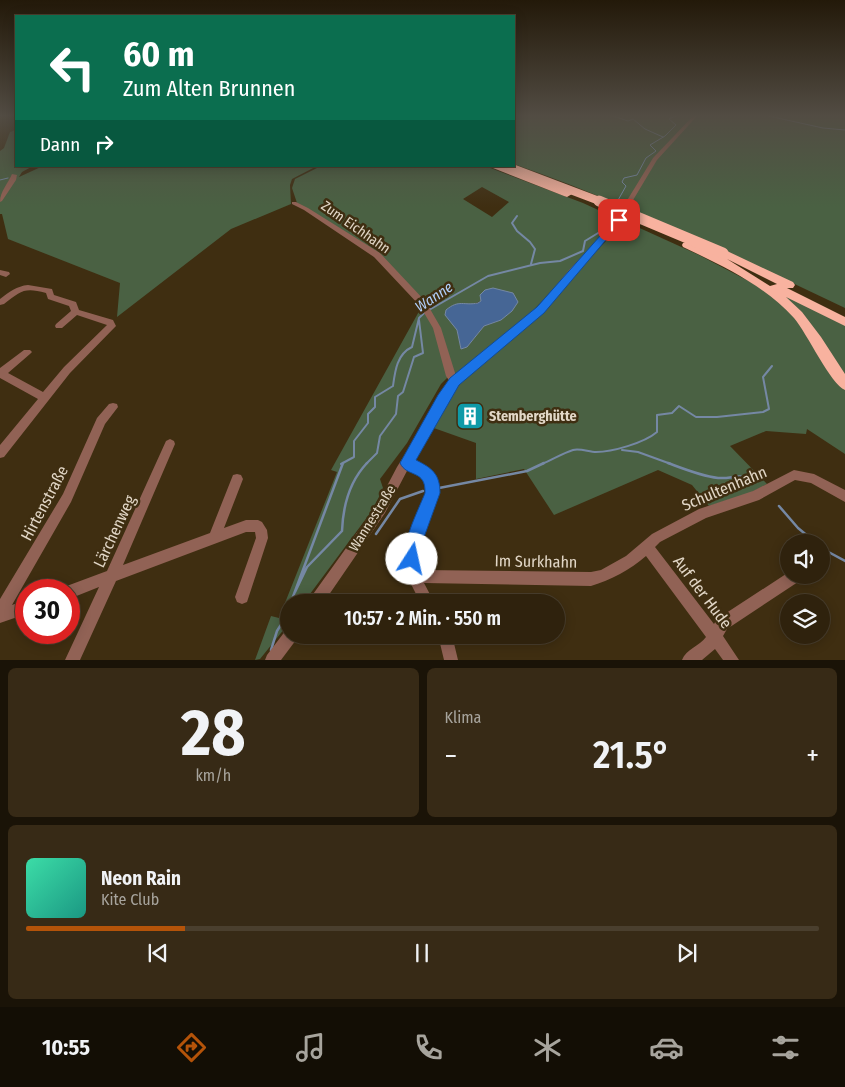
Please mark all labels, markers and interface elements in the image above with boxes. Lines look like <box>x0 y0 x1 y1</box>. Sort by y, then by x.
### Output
text: 60 m <box>123 33 194 75</box>
icon: left <box>40 35 105 100</box>
text: Zum Alten Brunnen <box>123 75 295 102</box>
icon: right <box>90 130 118 158</box>
text: Dann <box>40 133 80 156</box>
street label: Zum Eichhahn <box>318 197 393 257</box>
pin <box>598 199 640 241</box>
icon: arrive <box>605 206 633 234</box>
water label: Wanne <box>412 278 456 316</box>
building icon: Stemberghütte <box>455 401 485 431</box>
place label: Stemberghütte <box>489 408 577 425</box>
street label: Hirtenstraße <box>17 462 72 544</box>
street label: Schultenhahn <box>679 462 769 515</box>
street label: Wannestraße <box>345 482 400 555</box>
street label: Lärchenweg <box>89 492 140 570</box>
position arrow <box>385 532 437 584</box>
map controls <box>780 534 830 644</box>
button: sound <box>780 534 830 584</box>
street label: Im Surkhahn <box>494 551 578 572</box>
street label: Auf der Hude <box>669 552 736 632</box>
speed limit sign: 30 <box>15 579 80 644</box>
button: layers <box>780 594 830 644</box>
text: 10:57 · 2 Min. · 550 m <box>344 607 501 630</box>
text: 28 <box>181 694 245 772</box>
text: Klima <box>445 708 481 727</box>
text: 21.5° <box>593 732 670 778</box>
text: − <box>445 739 457 772</box>
text: + <box>806 739 819 772</box>
text: km/h <box>195 766 231 785</box>
text: Neon Rain <box>101 867 181 890</box>
text: Kite Club <box>101 890 159 909</box>
icon: previous <box>144 939 172 967</box>
icon: pause <box>408 939 436 967</box>
icon: next <box>673 939 701 967</box>
icon: directions <box>174 1030 209 1065</box>
icon: music <box>293 1030 328 1065</box>
icon: phone <box>411 1030 446 1065</box>
icon: climate <box>530 1030 565 1065</box>
icon: car <box>649 1030 684 1065</box>
icon: filters <box>768 1030 803 1065</box>
text: 10:55 <box>42 1034 90 1061</box>

